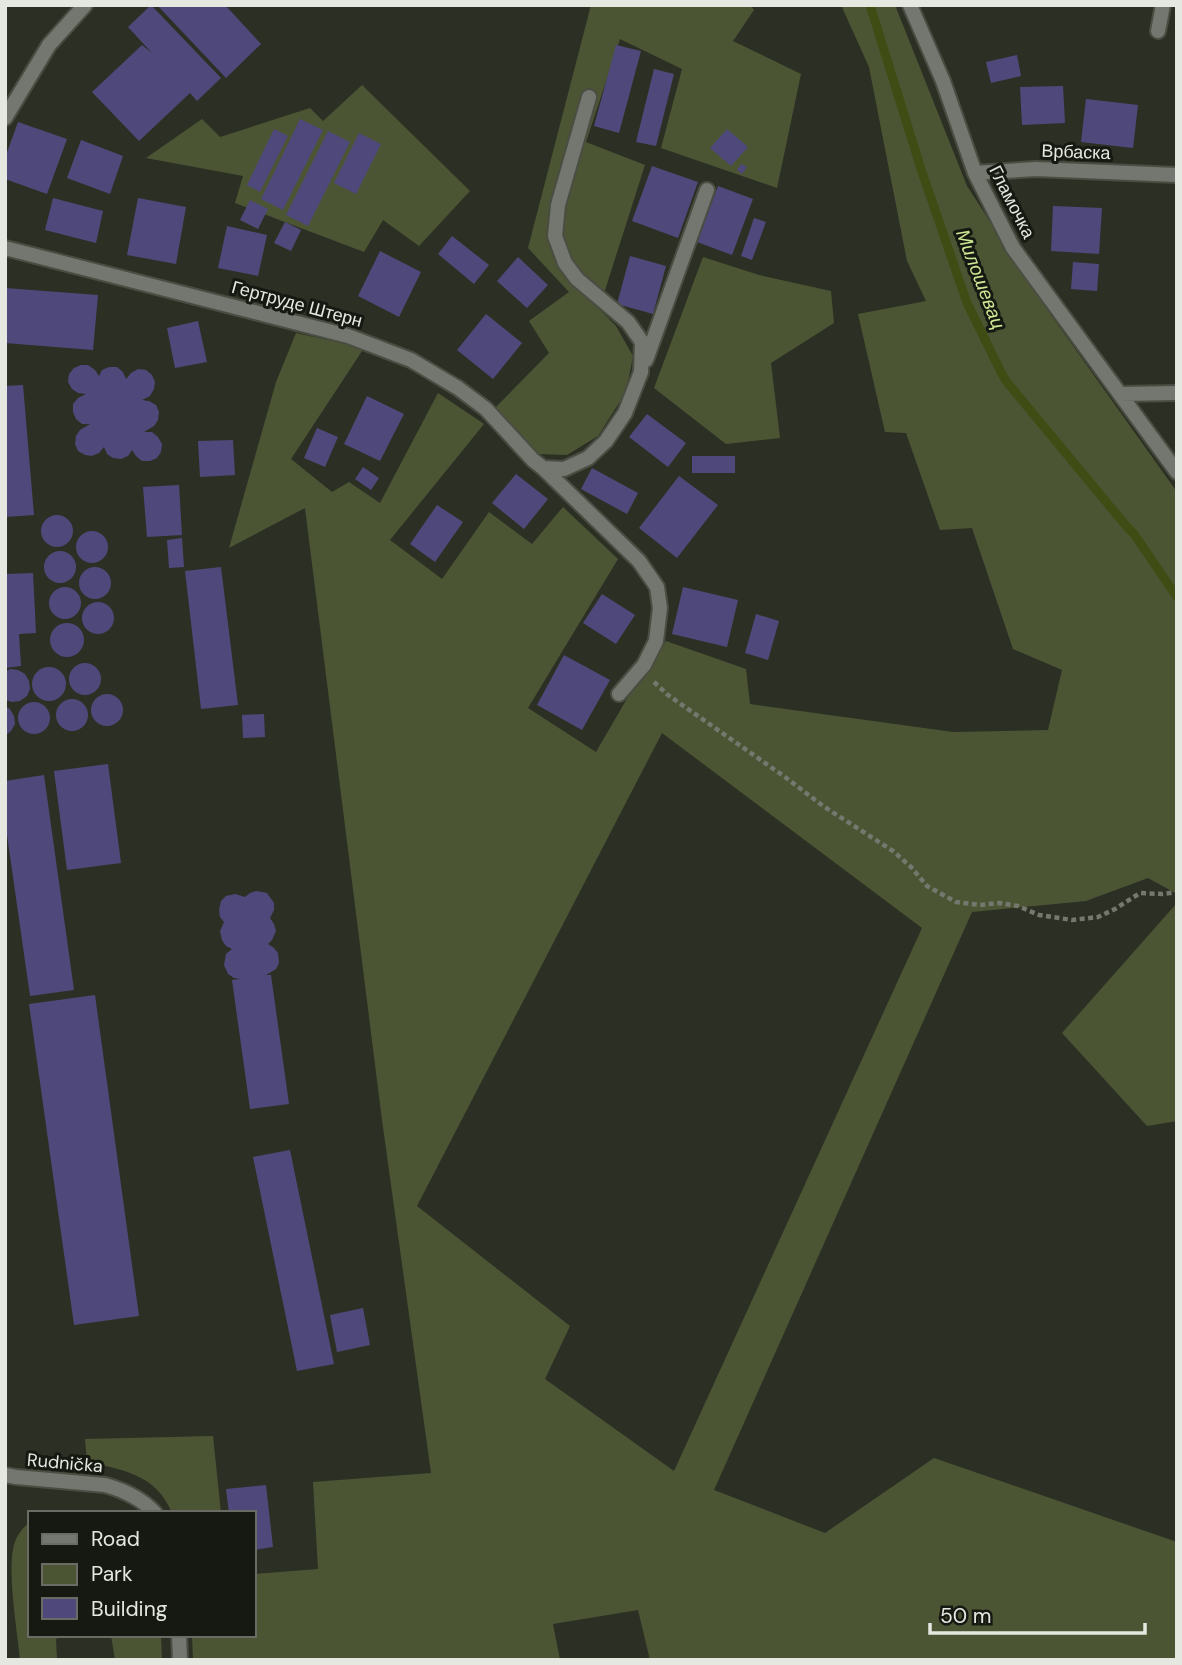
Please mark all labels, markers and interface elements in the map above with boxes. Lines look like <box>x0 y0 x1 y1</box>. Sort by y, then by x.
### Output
street label: Врбаска <box>1041 139 1112 165</box>
street label: Гламочка <box>983 161 1041 243</box>
water label: Милошевац <box>950 226 1011 333</box>
street label: Гертруде Штерн <box>229 275 365 333</box>
street label: Rudnička <box>26 1448 104 1478</box>
legend <box>28 1511 256 1637</box>
text: Road <box>91 1525 140 1553</box>
text: Park <box>91 1560 133 1588</box>
scale bar <box>930 1592 1145 1636</box>
text: Building <box>91 1595 168 1623</box>
text: 50 m <box>940 1602 991 1630</box>

